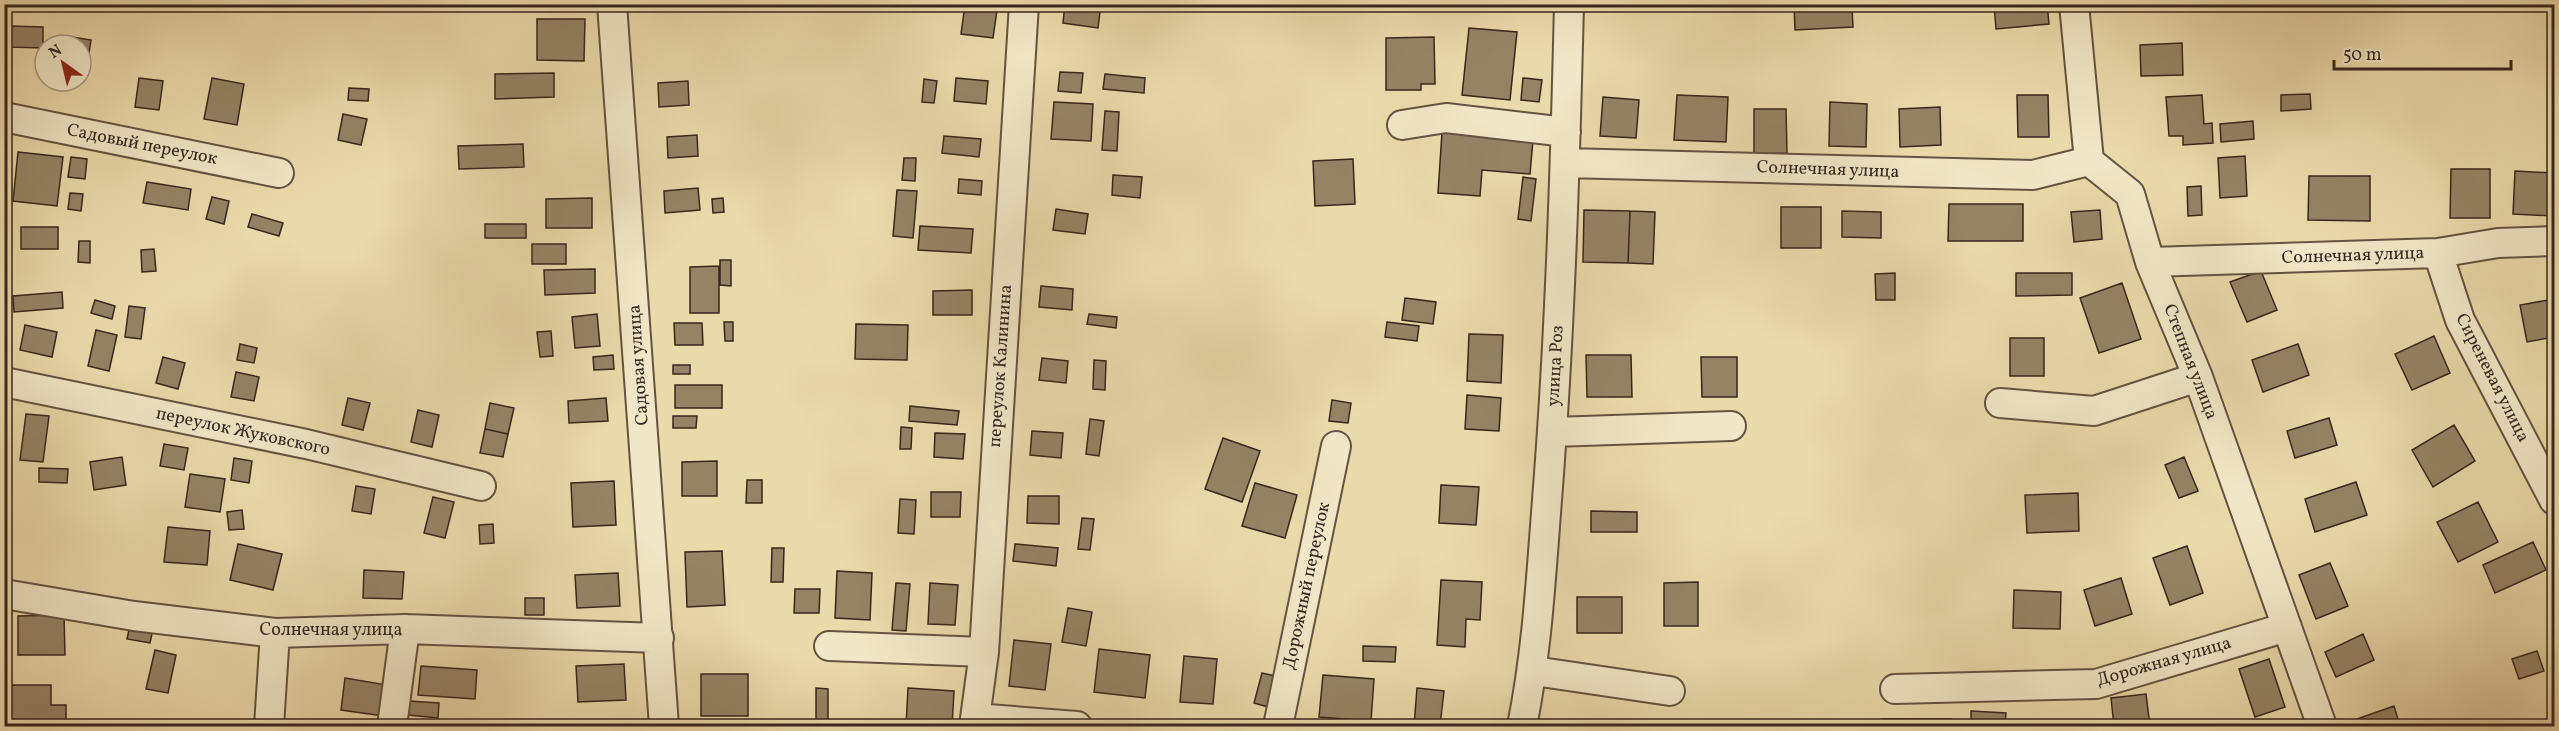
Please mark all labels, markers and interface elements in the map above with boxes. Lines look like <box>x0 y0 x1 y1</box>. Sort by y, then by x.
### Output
north arrow <box>33 33 93 93</box>
scale bar <box>2334 33 2511 71</box>
text: N <box>45 40 67 65</box>
text: 50 m <box>2343 43 2382 68</box>
street label: Садовый переулок <box>65 118 220 172</box>
street label: Солнечная улица <box>1756 155 1900 185</box>
street label: Солнечная улица <box>2281 241 2425 271</box>
street label: переулок Калинина <box>983 284 1019 448</box>
street label: Степная улица <box>2157 301 2223 423</box>
street label: Садовая улица <box>622 304 656 426</box>
street label: Сиреневая улица <box>2449 309 2535 447</box>
street label: улица Роз <box>1541 325 1571 407</box>
street label: переулок Жуковского <box>153 401 333 463</box>
street label: Дорожный переулок <box>1277 500 1337 672</box>
street label: Солнечная улица <box>260 618 402 643</box>
street label: Дорожная улица <box>2094 631 2234 693</box>

